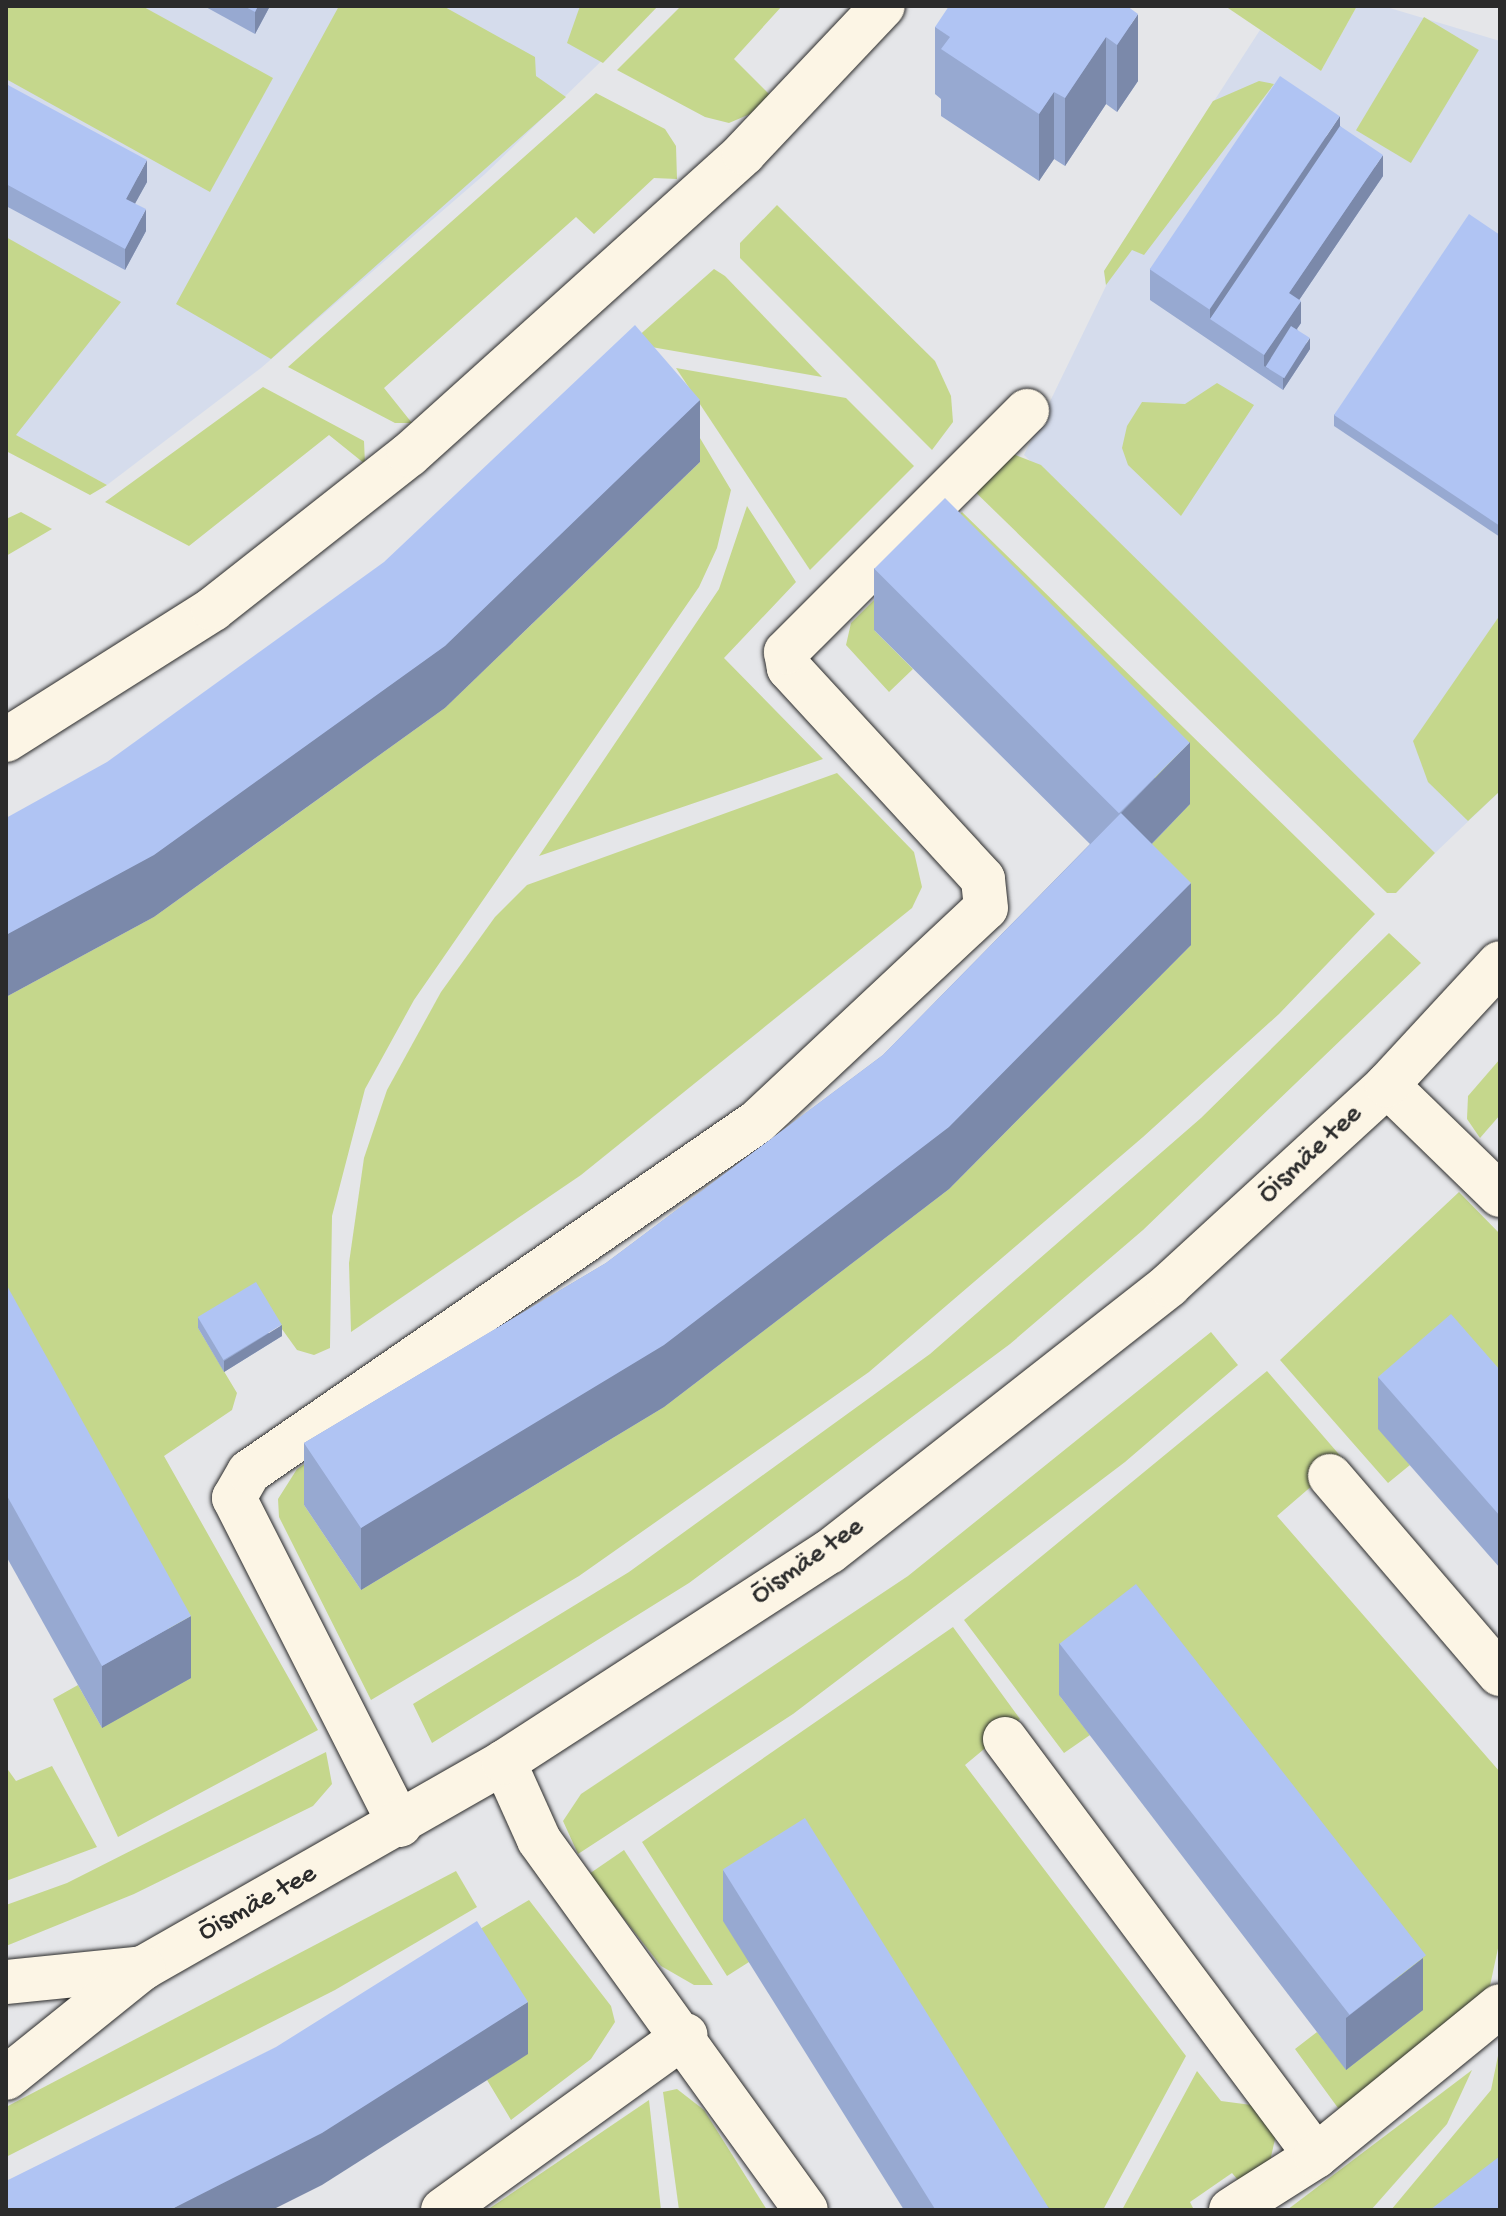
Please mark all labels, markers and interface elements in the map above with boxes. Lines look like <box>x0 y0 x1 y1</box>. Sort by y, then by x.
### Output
street label: Õismäe tee <box>1252 1098 1370 1212</box>
street label: Õismäe tee <box>745 1511 871 1613</box>
street label: Õismäe tee <box>193 1858 323 1950</box>

